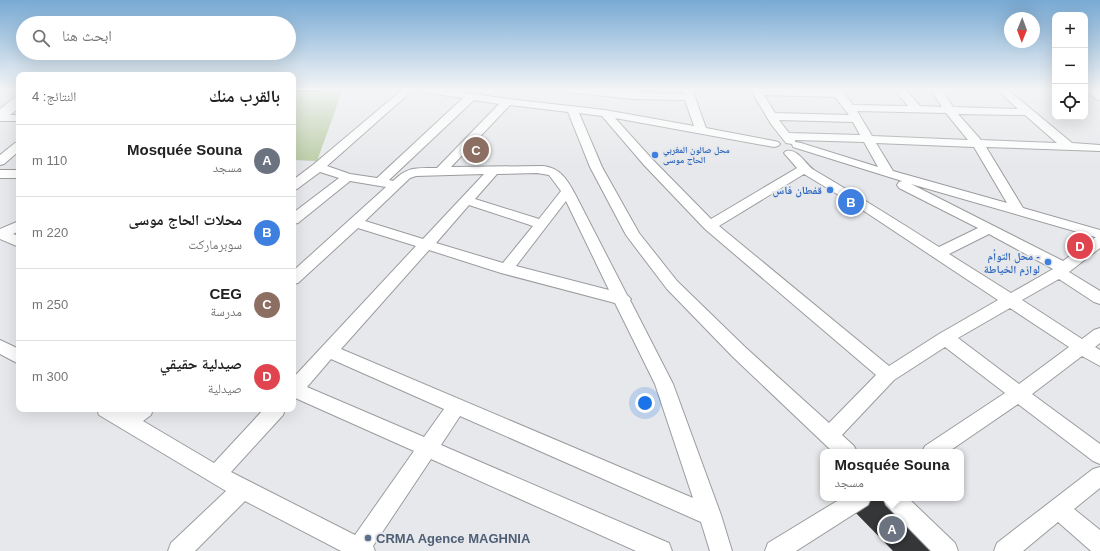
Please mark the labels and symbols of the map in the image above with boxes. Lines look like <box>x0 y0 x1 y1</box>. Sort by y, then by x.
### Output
north arrow <box>1004 12 1040 48</box>
pin: C <box>463 135 489 165</box>
place label: محل صالون المغربي الحاج موسى <box>663 145 730 166</box>
marker: محل صالون المغربي الحاج موسى <box>650 150 660 160</box>
place label: قفطان فاس <box>773 184 822 198</box>
marker: قفطان فاس <box>825 185 835 195</box>
pin: B <box>838 187 864 217</box>
pin: D <box>1067 231 1093 261</box>
place label: محل التوأم - لوازم الخياطة <box>984 249 1040 277</box>
marker: محل التوأم - لوازم الخياطة <box>1043 257 1053 267</box>
your location <box>635 393 655 413</box>
pin: A <box>879 514 905 544</box>
place label: CRMA Agence MAGHNIA <box>376 531 531 546</box>
marker: CRMA Agence MAGHNIA <box>363 533 373 543</box>

